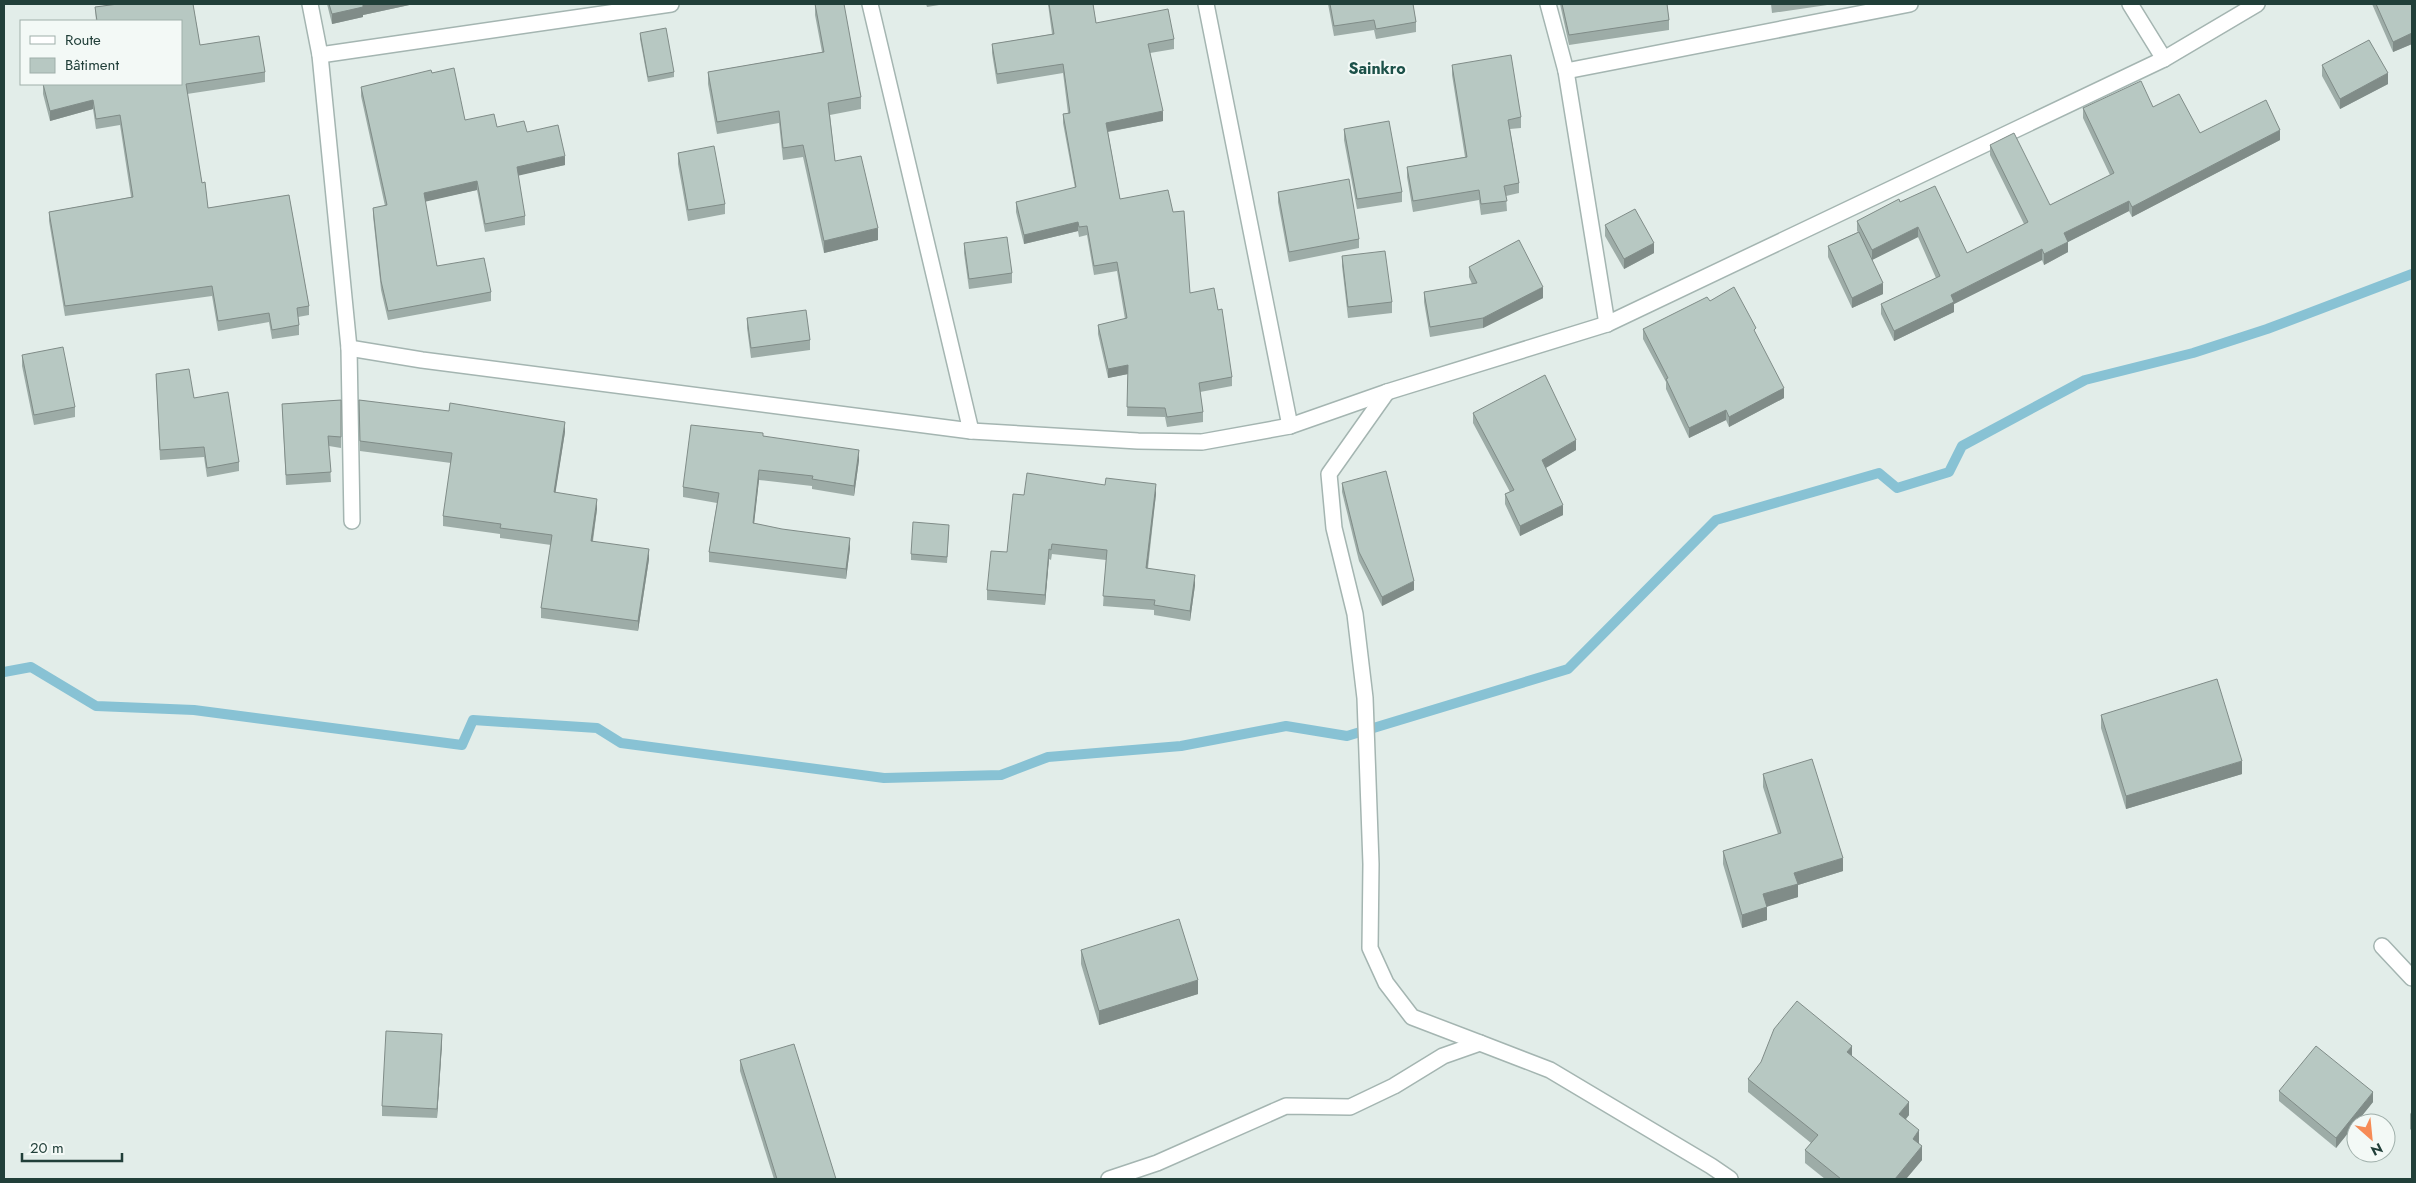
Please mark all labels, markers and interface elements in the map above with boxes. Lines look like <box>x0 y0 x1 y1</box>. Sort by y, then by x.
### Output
legend <box>20 20 182 85</box>
text: Route <box>65 29 101 51</box>
text: Bâtiment <box>65 54 119 76</box>
district label: Sainkro <box>1348 57 1406 80</box>
north arrow <box>2346 1113 2396 1163</box>
scale bar <box>22 1130 122 1162</box>
text: 20 m <box>30 1137 64 1159</box>
text: N <box>2367 1138 2386 1161</box>

